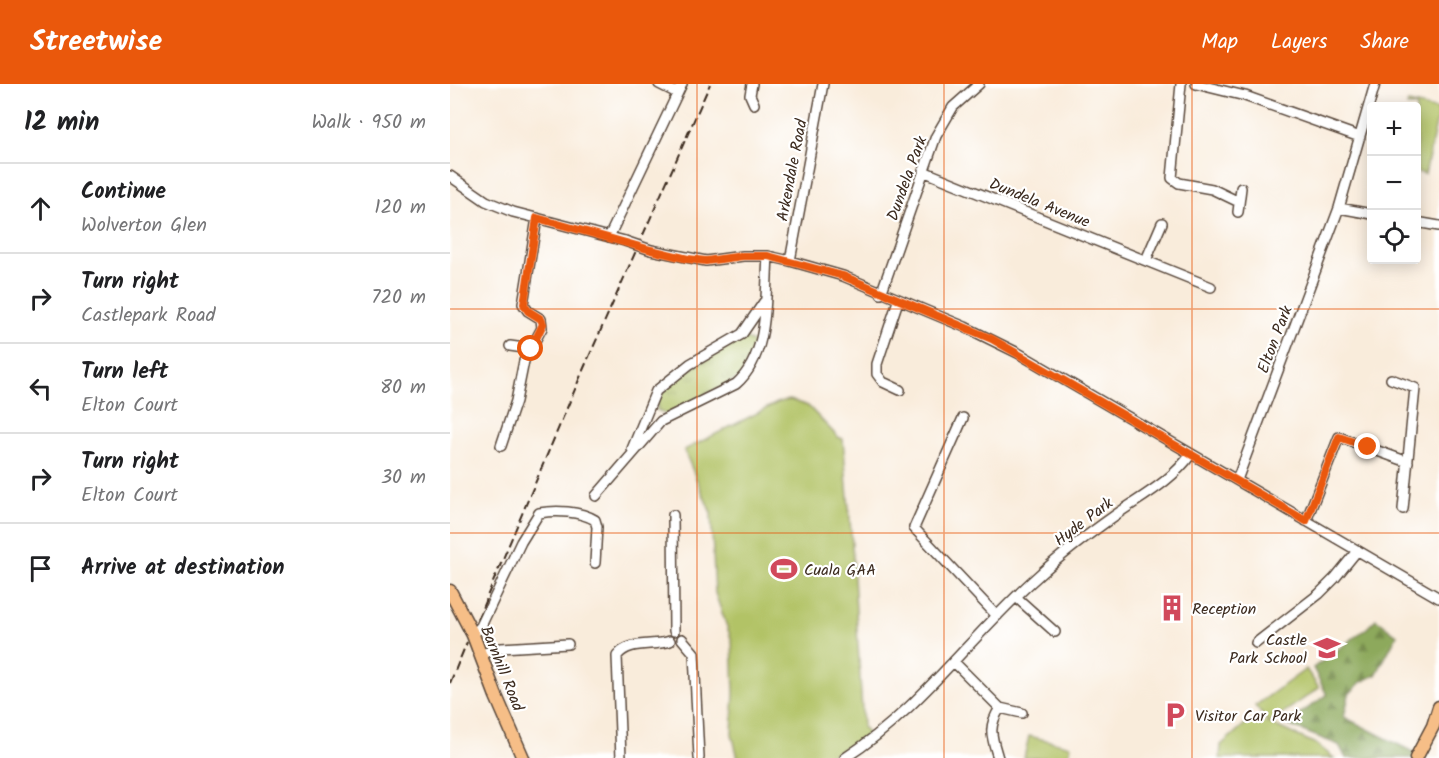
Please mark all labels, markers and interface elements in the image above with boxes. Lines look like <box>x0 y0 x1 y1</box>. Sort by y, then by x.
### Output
text: Streetwise <box>30 20 162 65</box>
text: Map <box>1201 26 1238 59</box>
text: Layers <box>1271 26 1327 59</box>
text: Share <box>1360 26 1409 59</box>
text: 12 min <box>24 102 99 144</box>
map controls <box>1367 102 1421 264</box>
button: + <box>1367 102 1421 156</box>
text: Walk · 950 m <box>311 107 426 139</box>
street label: Arkendale Road <box>770 116 815 223</box>
street label: Dundela Park <box>881 132 934 224</box>
button: − <box>1367 156 1421 210</box>
street label: Dundela Avenue <box>985 172 1094 235</box>
text: Continue <box>81 175 166 210</box>
icon: ahead <box>24 192 57 225</box>
text: 120 m <box>374 192 426 224</box>
text: Wolverton Glen <box>81 210 207 242</box>
button: locate <box>1367 210 1421 264</box>
text: Turn right <box>81 265 179 300</box>
icon: right <box>24 282 57 315</box>
text: 720 m <box>371 282 426 314</box>
text: Castlepark Road <box>81 300 216 332</box>
street label: Elton Park <box>1251 302 1300 377</box>
route start <box>517 335 543 361</box>
text: Turn left <box>81 355 168 390</box>
icon: left <box>24 372 57 405</box>
text: 80 m <box>380 372 426 404</box>
text: Elton Court <box>81 390 178 422</box>
route end <box>1354 433 1380 459</box>
text: Turn right <box>81 445 179 480</box>
icon: right <box>24 462 57 495</box>
text: 30 m <box>381 462 426 494</box>
text: Elton Court <box>81 480 178 512</box>
street label: Hyde Park <box>1049 491 1119 553</box>
text: Arrive at destination <box>81 551 284 586</box>
icon: arrive <box>24 552 57 585</box>
sports icon: Cuala GAA <box>769 554 799 584</box>
place label: Cuala GAA <box>804 558 876 583</box>
building icon: Reception <box>1157 593 1187 623</box>
place label: Reception <box>1192 597 1256 622</box>
street label: Barnhill Road <box>473 622 530 716</box>
place label: Castle Park School <box>1229 628 1307 671</box>
school or university icon: Castle Park School <box>1312 633 1342 663</box>
parking icon: Visitor Car Park <box>1160 700 1190 730</box>
place label: Visitor Car Park <box>1195 704 1301 729</box>

